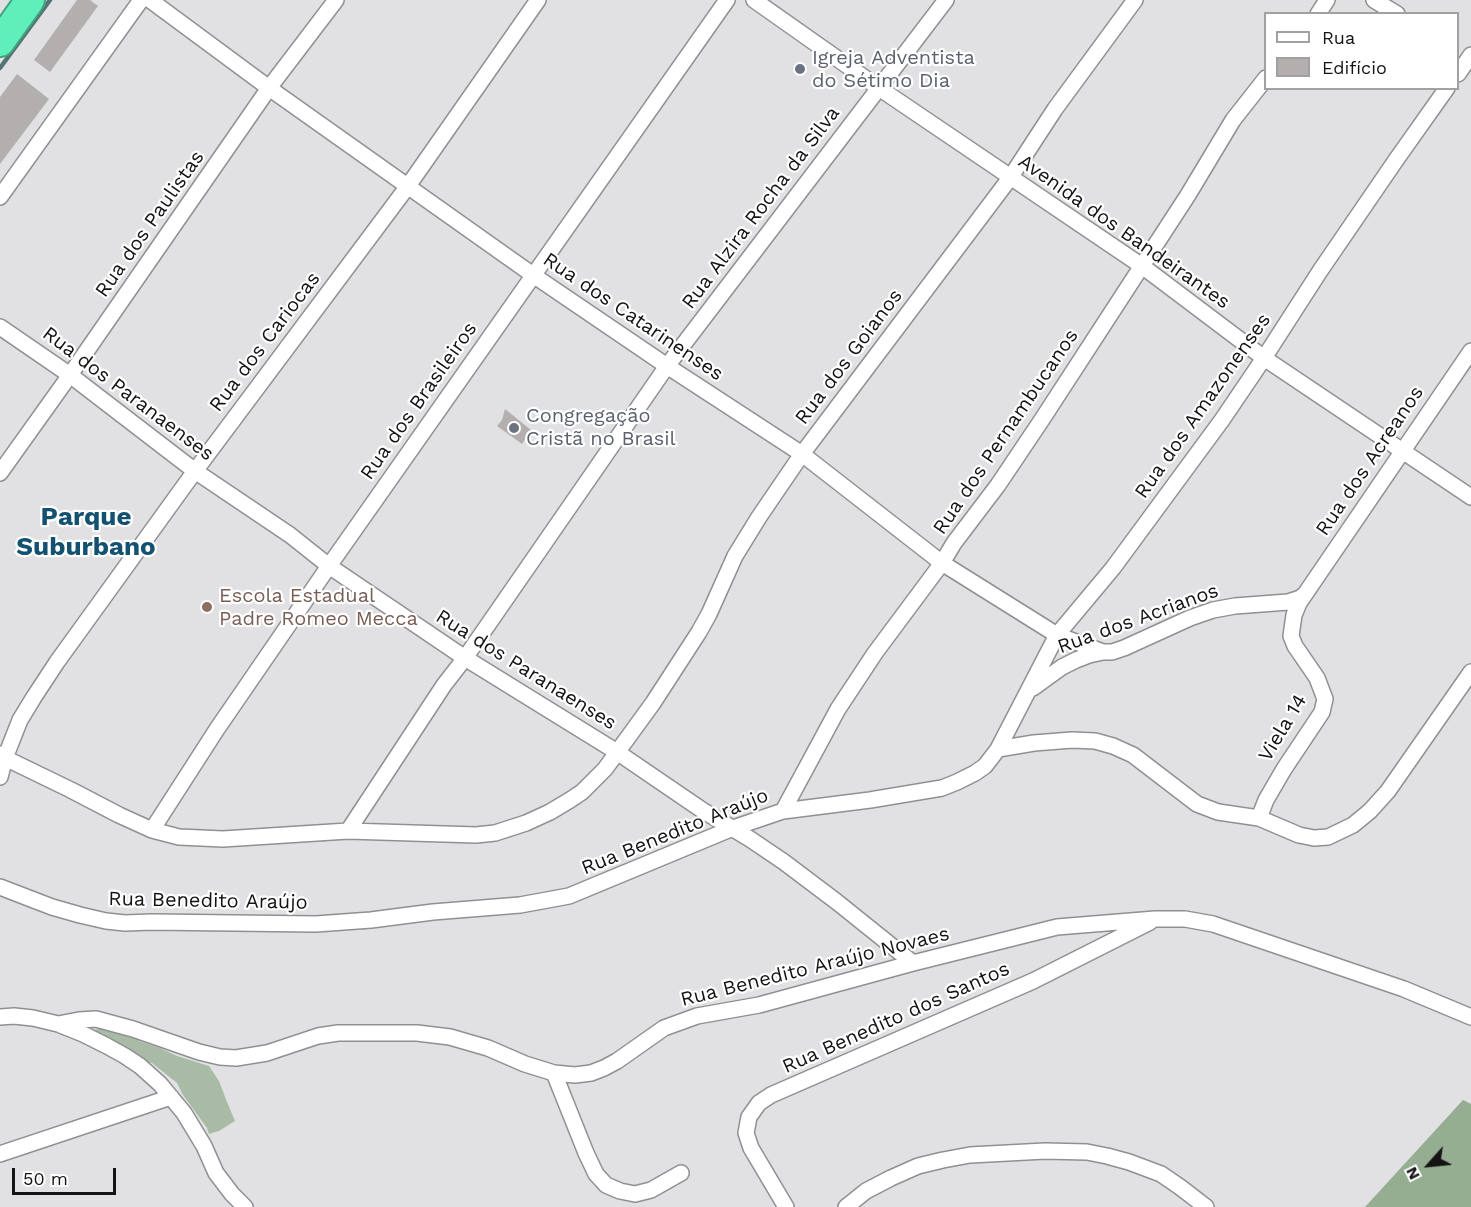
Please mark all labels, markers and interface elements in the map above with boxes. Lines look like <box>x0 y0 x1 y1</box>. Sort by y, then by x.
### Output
legend <box>1264 12 1459 90</box>
text: Rua <box>1322 27 1355 48</box>
place label: Igreja Adventista do Sétimo Dia <box>812 46 975 93</box>
text: Edifício <box>1322 57 1387 78</box>
marker: Igreja Adventista do Sétimo Dia <box>793 62 807 76</box>
street label: Rua Alzira Rocha da Silva <box>677 102 845 314</box>
street label: Rua dos Paulistas <box>90 146 210 302</box>
street label: Avenida dos Bandeirantes <box>1014 150 1234 314</box>
street label: Rua dos Catarinenses <box>538 248 728 386</box>
street label: Rua dos Cariocas <box>205 267 325 417</box>
street label: Rua dos Goianos <box>790 284 908 430</box>
street label: Rua dos Amazonenses <box>1130 309 1276 503</box>
street label: Rua dos Brasileiros <box>356 318 482 484</box>
street label: Rua dos Paranaenses <box>38 322 218 466</box>
street label: Rua dos Pernambucanos <box>928 325 1084 539</box>
street label: Rua dos Acreanos <box>1311 382 1429 540</box>
place label: Congregação Cristã no Brasil <box>526 404 676 451</box>
marker: Congregação Cristã no Brasil <box>507 421 521 435</box>
district label: Parque Suburbano <box>16 501 156 562</box>
street label: Rua dos Acrianos <box>1054 579 1222 659</box>
place label: Escola Estadual Padre Romeo Mecca <box>219 584 418 631</box>
marker: Escola Estadual Padre Romeo Mecca <box>200 600 214 614</box>
street label: Rua dos Paranaenses <box>431 605 621 735</box>
street label: Viela 14 <box>1254 690 1312 766</box>
street label: Rua Benedito Araújo <box>578 784 772 880</box>
street label: Rua Benedito Araújo <box>108 887 308 915</box>
street label: Rua Benedito Araújo Novaes <box>678 922 952 1012</box>
street label: Rua Benedito dos Santos <box>779 957 1013 1079</box>
north arrow <box>1399 1135 1459 1195</box>
scale bar <box>15 1156 118 1194</box>
text: N <box>1401 1164 1424 1183</box>
text: 50 m <box>23 1168 68 1189</box>

